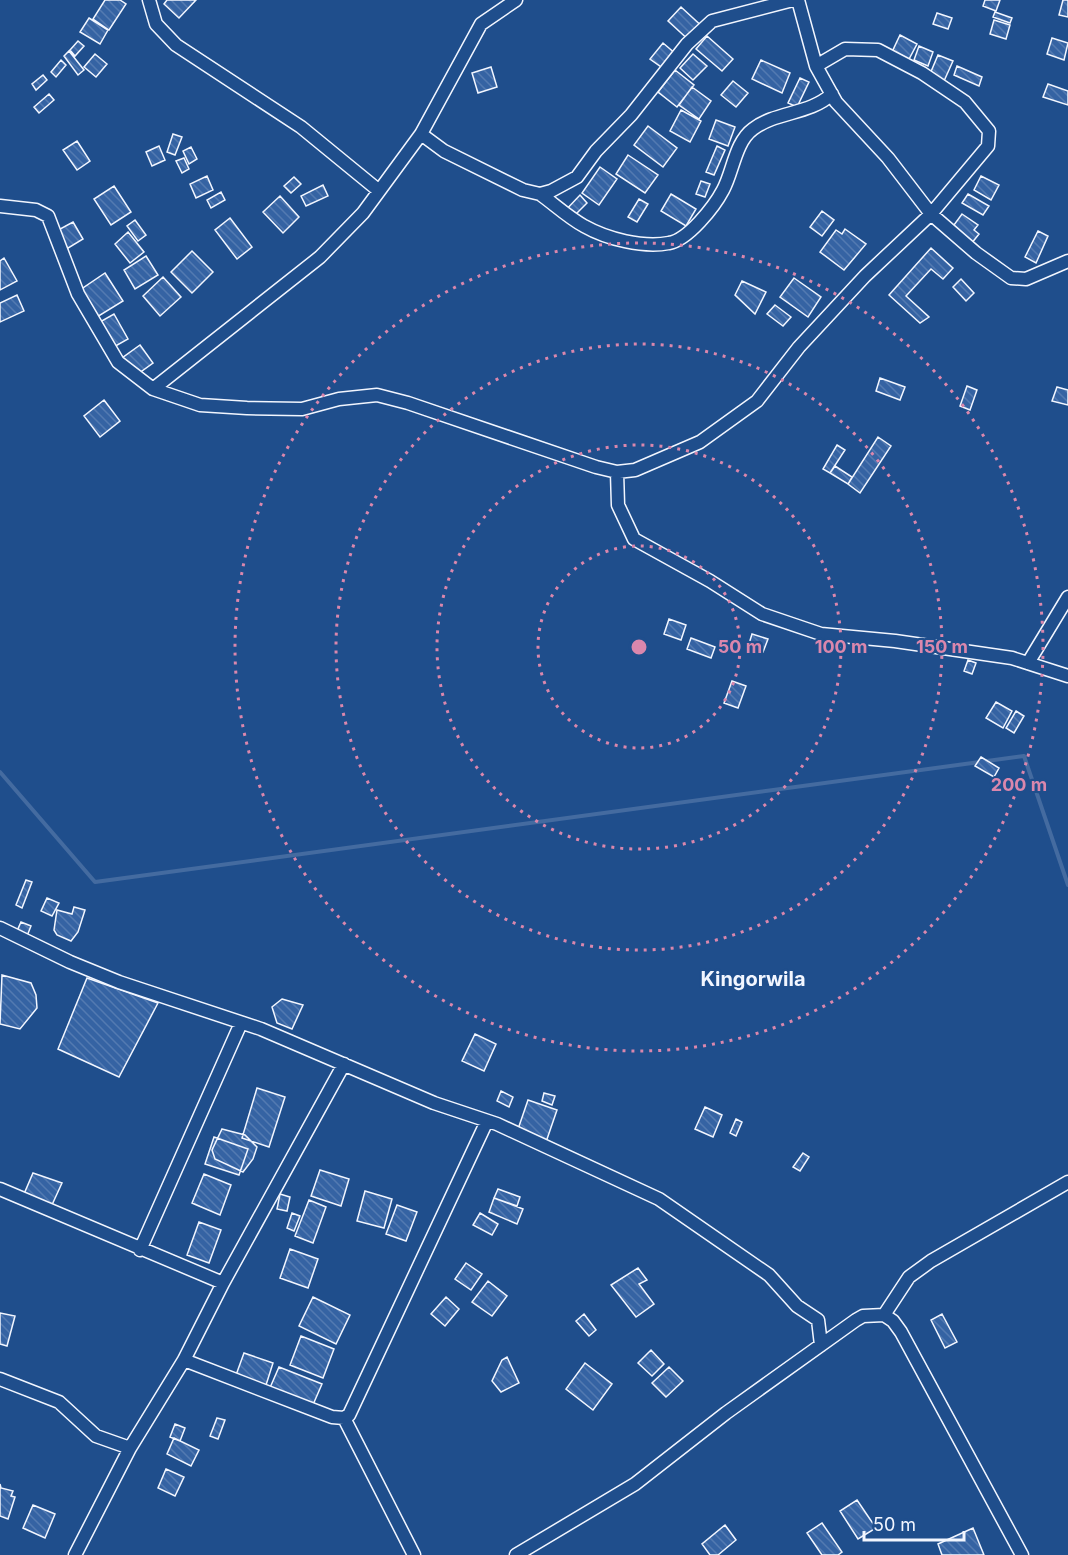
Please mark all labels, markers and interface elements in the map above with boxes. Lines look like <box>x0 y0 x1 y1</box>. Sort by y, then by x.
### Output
text: 50 m <box>718 636 762 657</box>
text: 100 m <box>815 636 867 657</box>
text: 150 m <box>916 636 968 657</box>
centre of rings <box>629 637 649 657</box>
text: 200 m <box>991 774 1047 795</box>
district label: Kingorwila <box>700 967 806 991</box>
scale bar <box>864 1504 964 1542</box>
text: 50 m <box>873 1514 916 1535</box>

